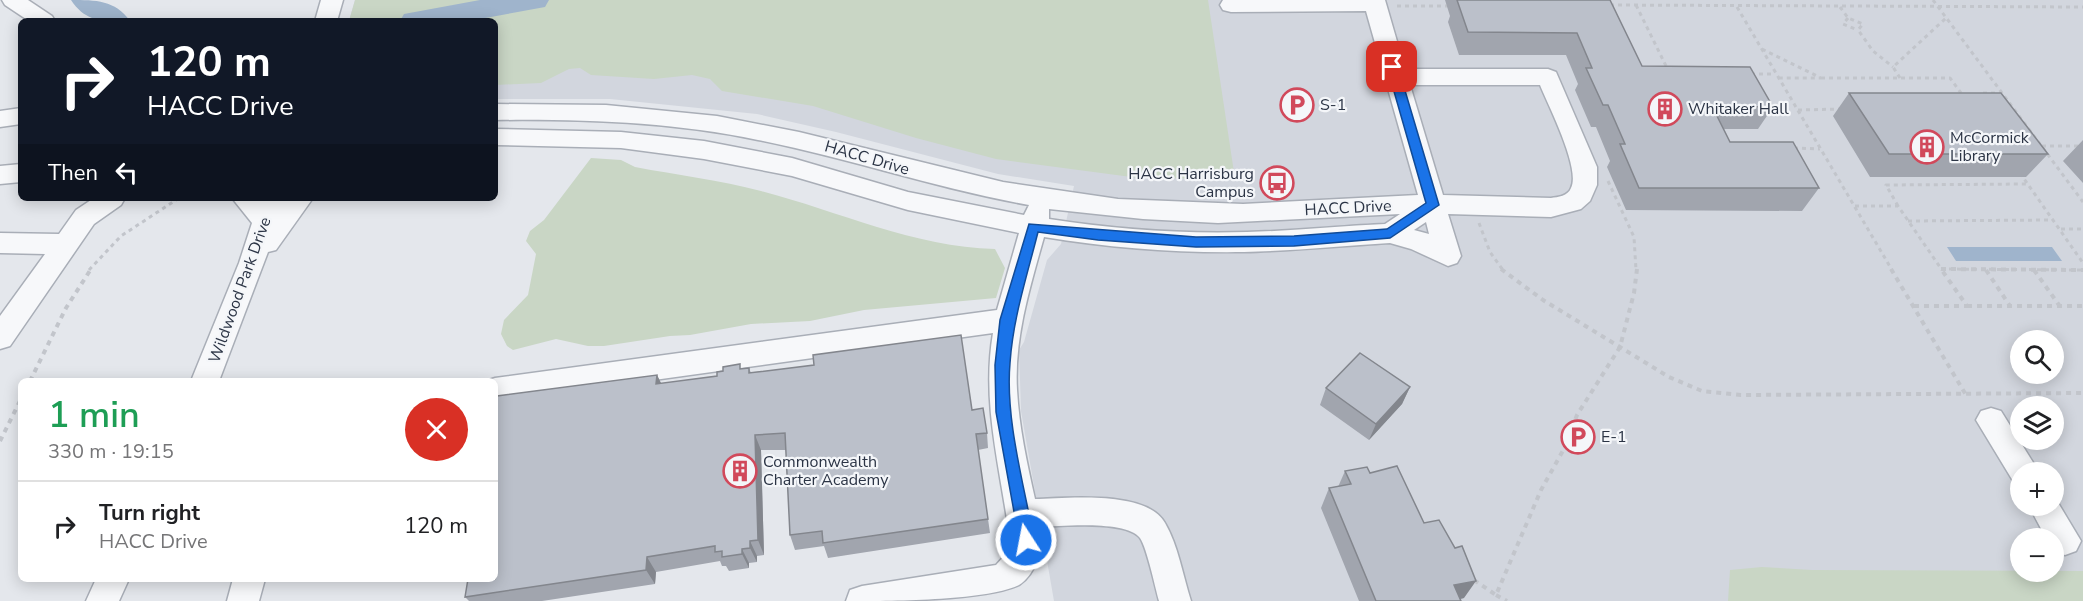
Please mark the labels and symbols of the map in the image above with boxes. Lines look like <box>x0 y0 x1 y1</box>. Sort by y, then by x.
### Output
pin <box>1366 41 1417 92</box>
parking icon: S-1 <box>1279 87 1315 123</box>
building icon: Whitaker Hall <box>1647 91 1683 127</box>
place label: S-1 <box>1320 94 1346 116</box>
place label: Whitaker Hall <box>1688 98 1789 120</box>
place label: McCormick Library <box>1950 127 2030 167</box>
building icon: McCormick Library <box>1909 129 1945 165</box>
street label: HACC Drive <box>822 135 912 181</box>
place label: HACC Harrisburg Campus <box>1128 163 1254 203</box>
bus stop icon: HACC Harrisburg Campus <box>1259 165 1295 201</box>
street label: HACC Drive <box>1304 195 1392 221</box>
street label: Wildwood Park Drive <box>203 214 277 366</box>
parking icon: E-1 <box>1560 419 1596 455</box>
place label: E-1 <box>1601 426 1627 448</box>
place label: Commonwealth Charter Academy <box>763 451 889 491</box>
building icon: Commonwealth Charter Academy <box>722 453 758 489</box>
position arrow <box>994 508 1058 572</box>

